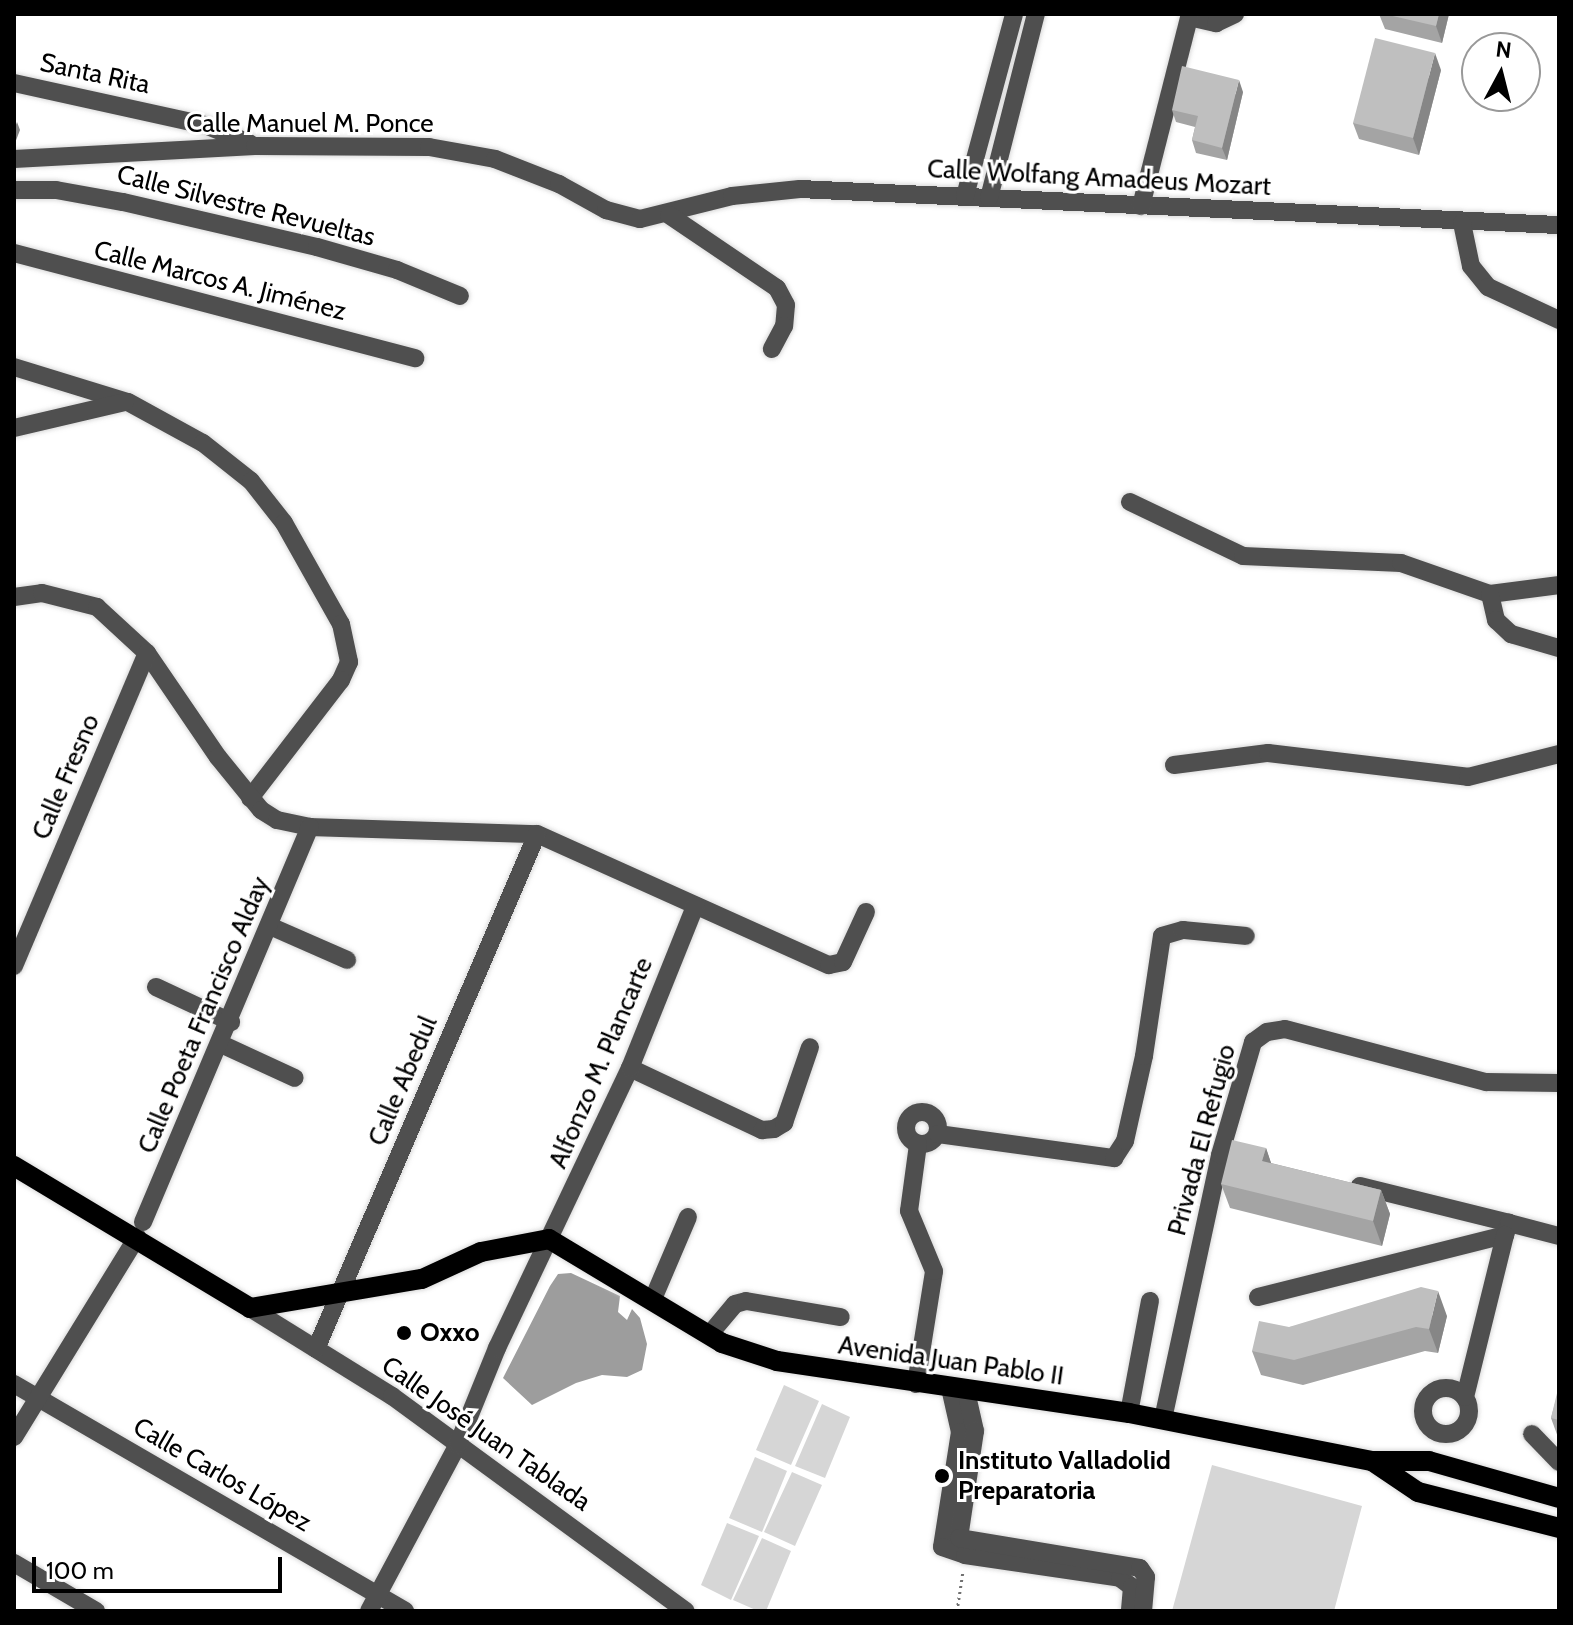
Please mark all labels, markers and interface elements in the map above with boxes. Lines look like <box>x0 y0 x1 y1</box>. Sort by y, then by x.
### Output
north arrow <box>1461 32 1541 112</box>
text: N <box>1494 35 1513 64</box>
street label: Santa Rita <box>37 47 153 101</box>
street label: Calle Manuel M. Ponce <box>186 108 434 140</box>
street label: Calle Wolfang Amadeus Mozart <box>926 153 1272 203</box>
street label: Calle Silvestre Revueltas <box>114 159 378 253</box>
street label: Calle Marcos A. Jiménez <box>91 235 349 327</box>
street label: Calle Fresno <box>26 710 106 844</box>
street label: Calle Poeta Francisco Alday <box>131 872 277 1158</box>
street label: Alfonzo M. Plancarte <box>542 953 660 1173</box>
street label: Calle Abedul <box>362 1012 444 1150</box>
street label: Privada El Refugio <box>1161 1041 1243 1239</box>
place label: Oxxo <box>420 1317 479 1349</box>
marker: Oxxo <box>395 1324 413 1342</box>
street label: Avenida Juan Pablo II <box>836 1330 1066 1392</box>
street label: Calle José Juan Tablada <box>376 1350 596 1518</box>
street label: Calle Carlos López <box>127 1411 317 1539</box>
place label: Instituto Valladolid Preparatoria <box>958 1445 1171 1506</box>
marker: Instituto Valladolid Preparatoria <box>933 1467 951 1485</box>
scale bar <box>36 1541 286 1591</box>
text: 100 m <box>46 1556 114 1585</box>

